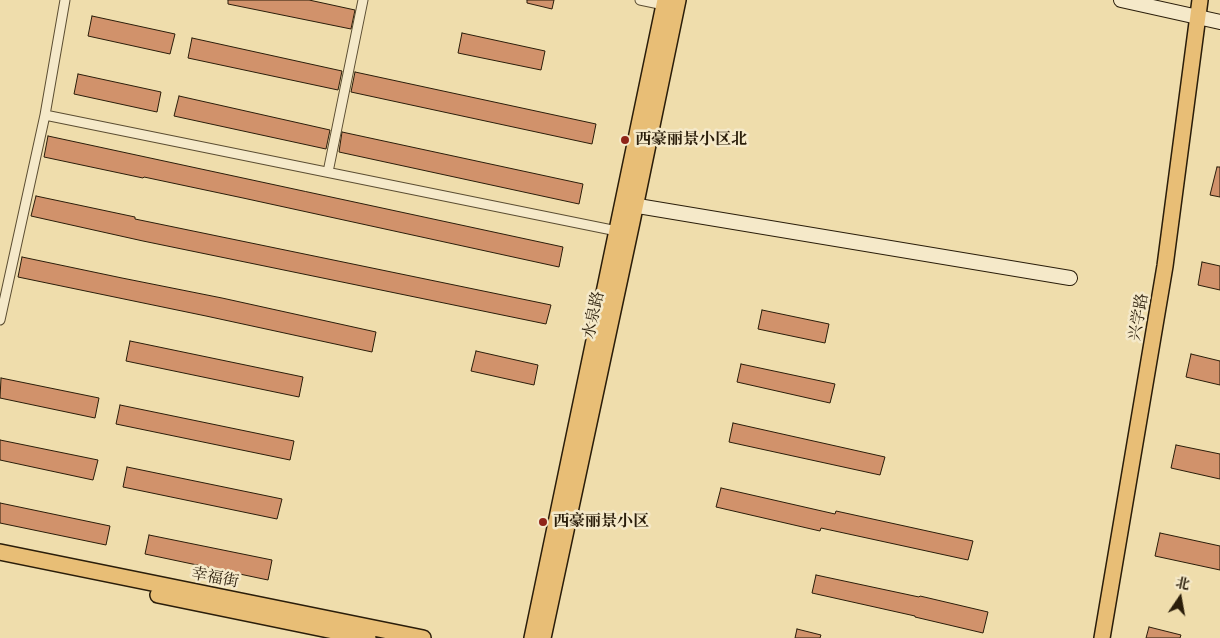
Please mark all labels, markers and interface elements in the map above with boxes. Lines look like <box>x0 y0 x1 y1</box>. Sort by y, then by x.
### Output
place label: 西豪丽景小区北 <box>635 130 747 150</box>
marker: 西豪丽景小区北 <box>619 134 631 146</box>
street label: 水泉路 <box>580 290 608 340</box>
street label: 兴学路 <box>1125 292 1153 342</box>
place label: 西豪丽景小区 <box>553 512 649 532</box>
marker: 西豪丽景小区 <box>537 516 549 528</box>
street label: 幸福街 <box>190 564 240 592</box>
north arrow <box>1155 573 1205 623</box>
text: 北 <box>1174 573 1192 594</box>

